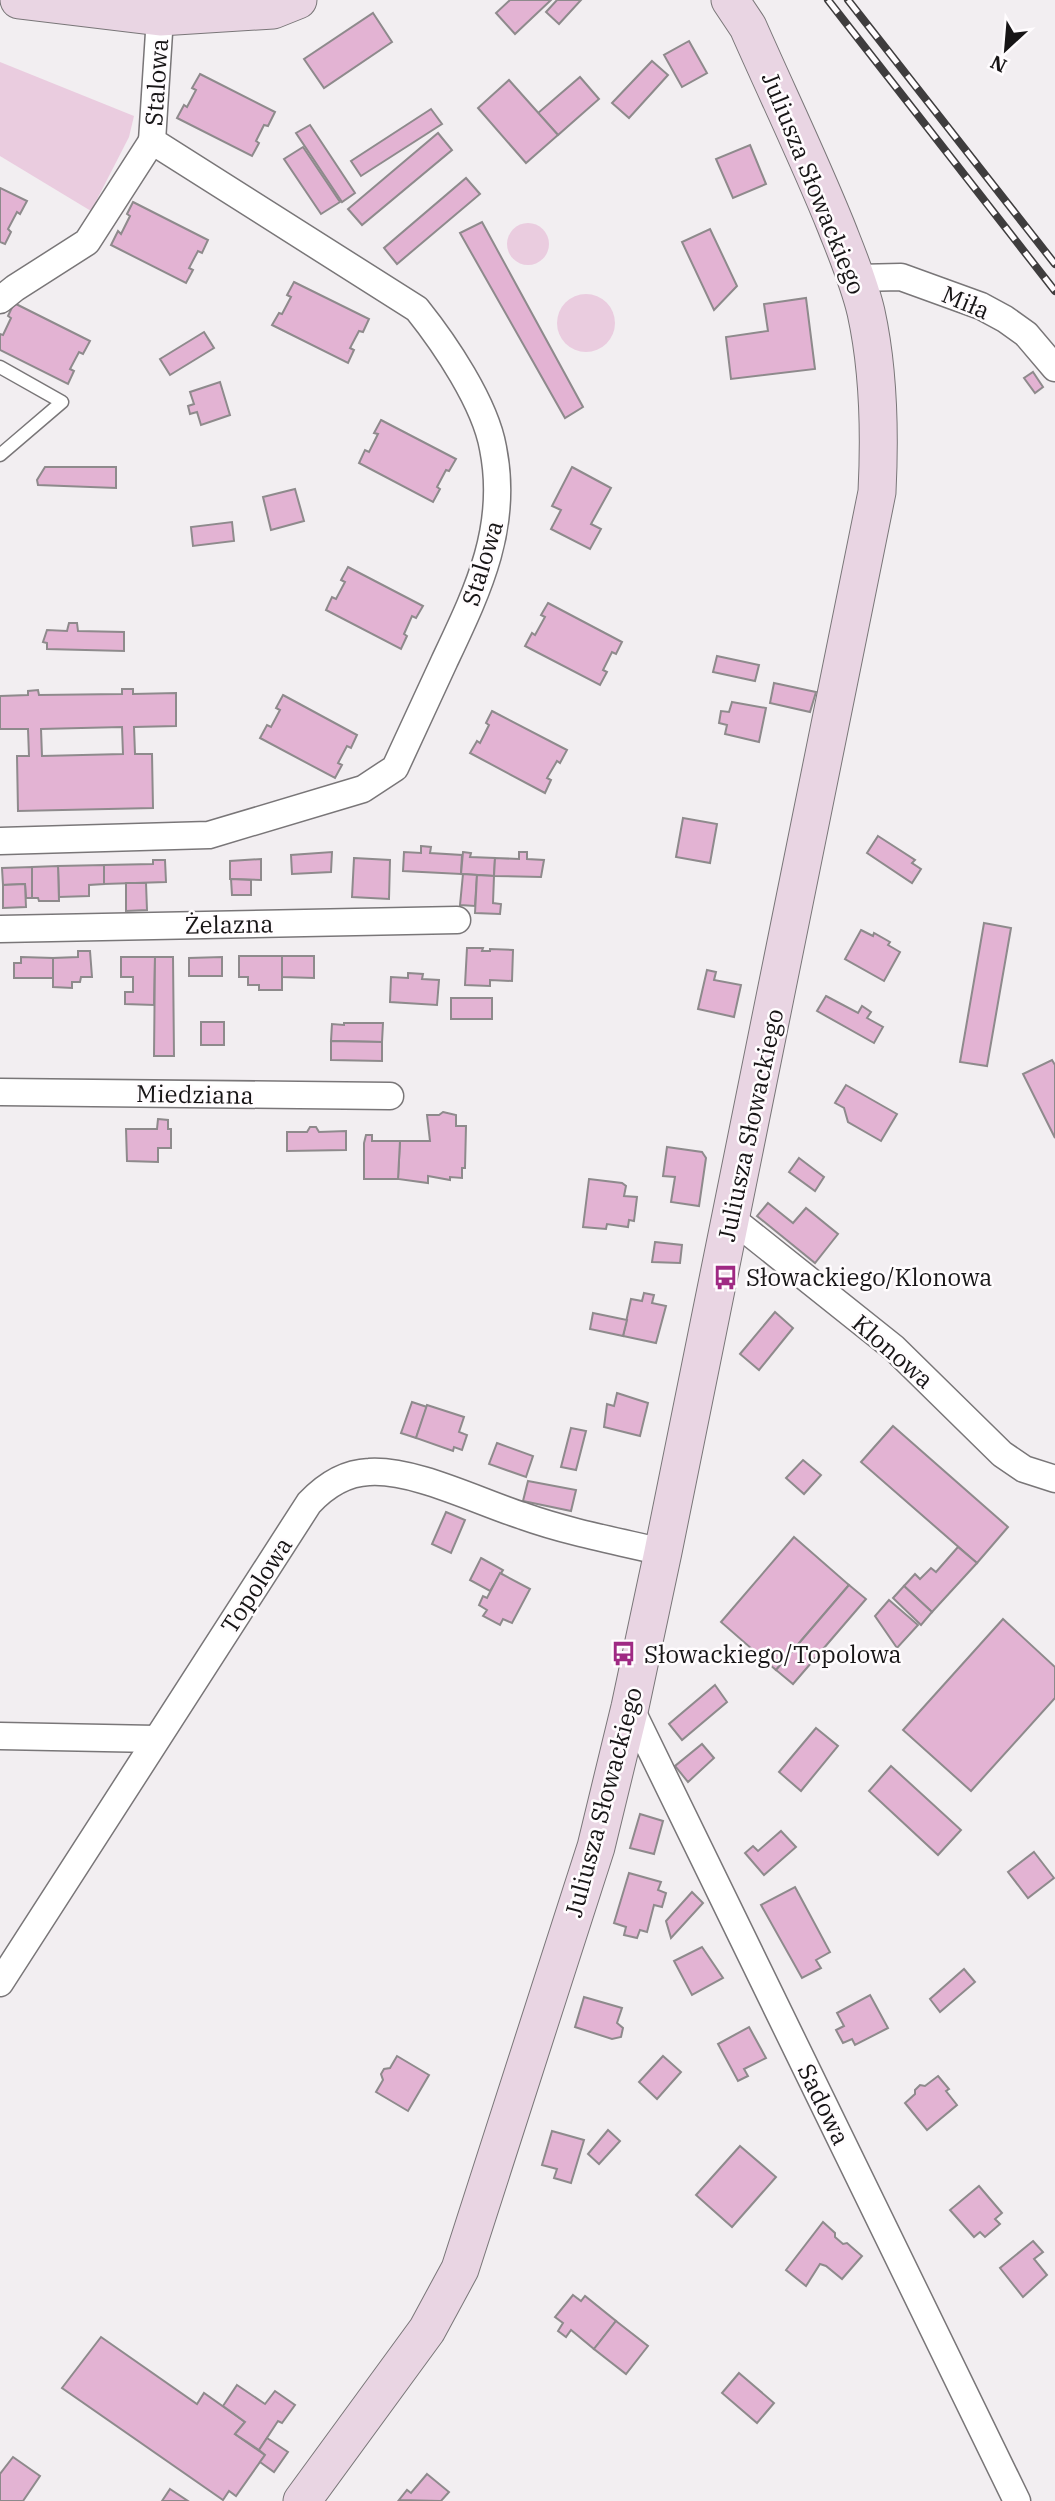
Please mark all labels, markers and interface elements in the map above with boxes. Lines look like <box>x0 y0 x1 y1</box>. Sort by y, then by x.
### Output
north arrow <box>971 14 1041 84</box>
street label: Stalowa <box>137 37 175 127</box>
text: N <box>987 50 1011 78</box>
street label: Juliusza Słowackiego <box>755 67 873 299</box>
street label: Miła <box>937 278 995 326</box>
street label: Stalowa <box>454 516 510 610</box>
street label: Żelazna <box>184 907 274 941</box>
street label: Juliusza Słowackiego <box>710 1006 790 1244</box>
street label: Miedziana <box>136 1077 254 1111</box>
place label: Słowackiego/Klonowa <box>746 1261 992 1293</box>
bus stop icon: Słowackiego/Klonowa <box>712 1263 740 1291</box>
street label: Klonowa <box>846 1307 940 1395</box>
street label: Topolowa <box>213 1531 299 1639</box>
place label: Słowackiego/Topolowa <box>644 1638 902 1670</box>
bus stop icon: Słowackiego/Topolowa <box>610 1640 638 1668</box>
street label: Juliusza Słowackiego <box>557 1683 649 1921</box>
street label: Sadowa <box>791 2058 857 2150</box>

